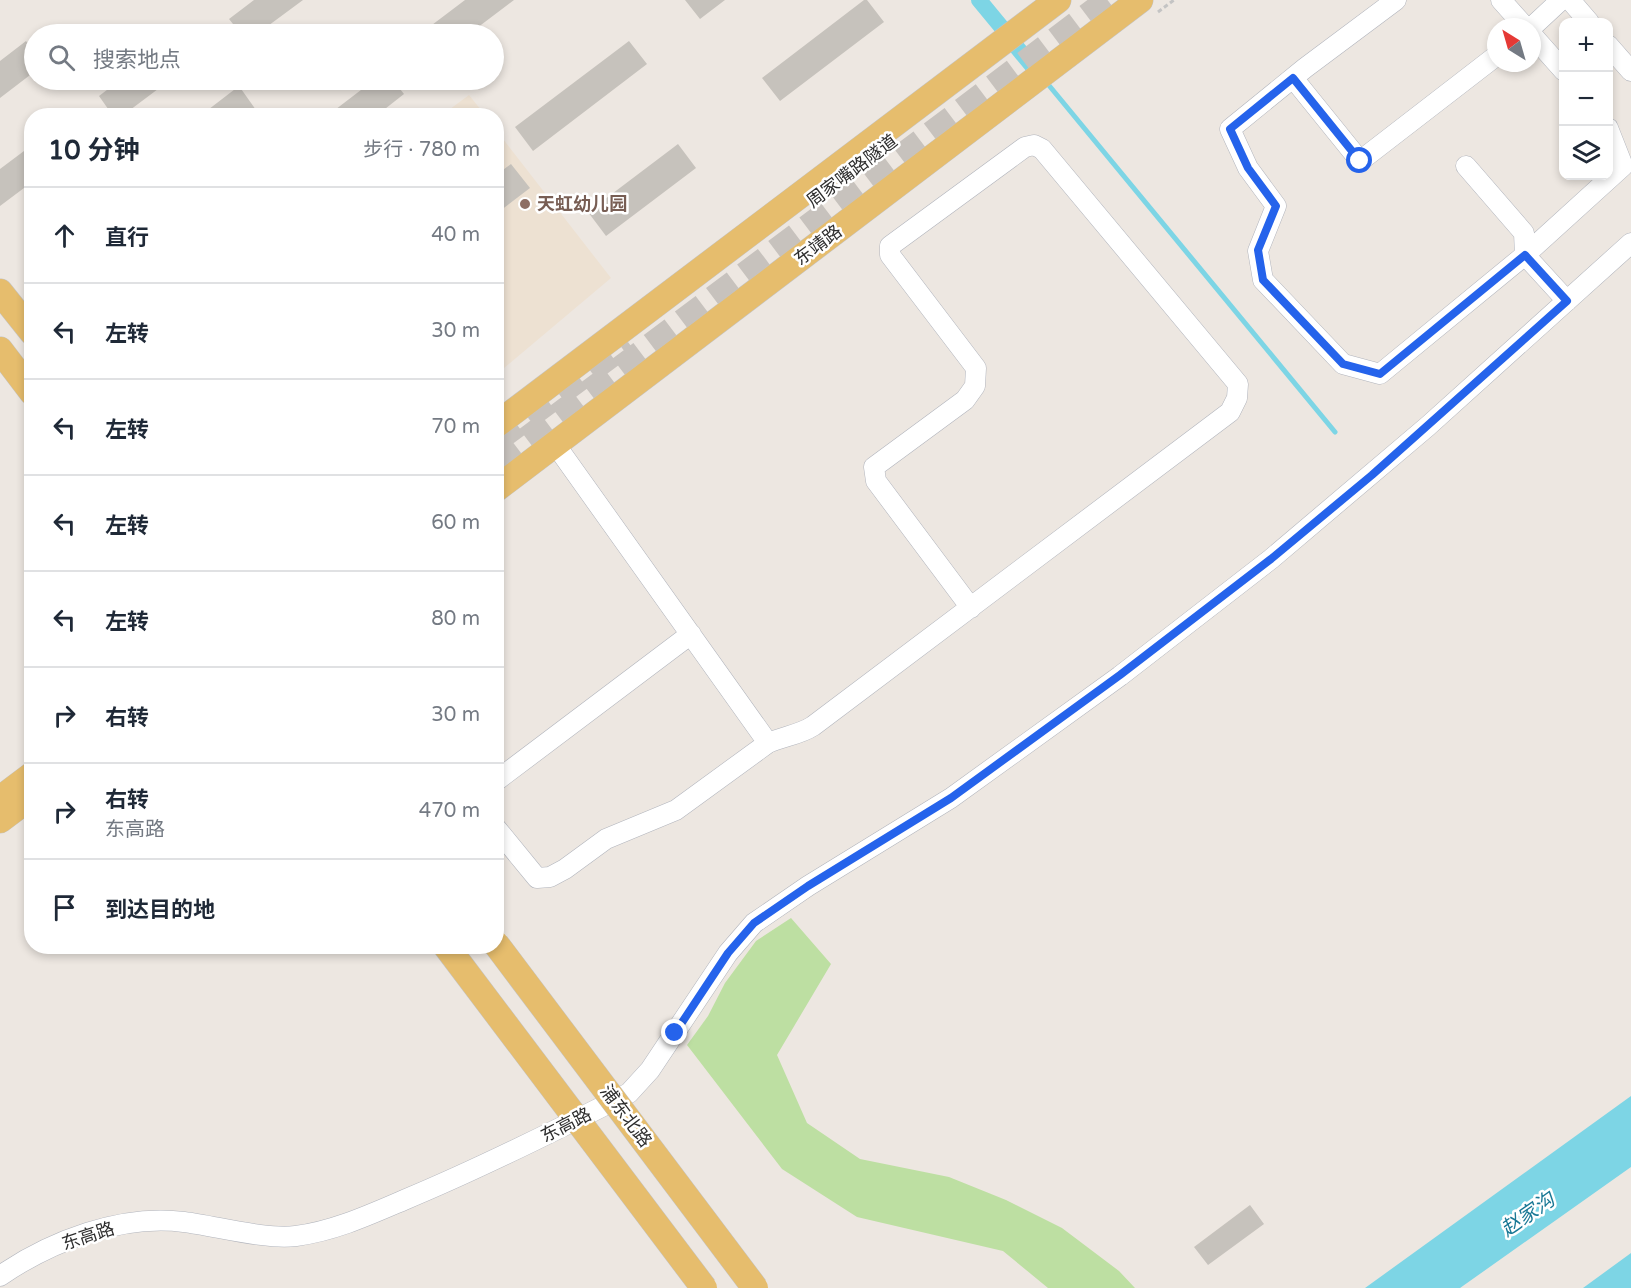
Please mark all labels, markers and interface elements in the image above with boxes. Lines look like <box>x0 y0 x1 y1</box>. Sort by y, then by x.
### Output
north arrow <box>1487 18 1541 72</box>
map controls <box>1559 18 1613 180</box>
button: + <box>1559 18 1613 72</box>
search box <box>24 24 504 90</box>
icon: search <box>45 41 78 74</box>
text: 搜索地点 <box>93 47 181 73</box>
button: − <box>1559 72 1613 126</box>
button: layers <box>1559 126 1613 180</box>
street label: 周家嘴路隧道 <box>802 130 902 212</box>
text: 10 分钟 <box>48 135 139 166</box>
text: 步行 · 780 m <box>363 138 480 162</box>
route start <box>1346 147 1372 173</box>
place label: 天虹幼儿园 <box>537 193 627 215</box>
marker: 天虹幼儿园 <box>518 197 532 211</box>
icon: ahead <box>48 219 81 252</box>
street label: 东靖路 <box>790 220 846 270</box>
text: 40 m <box>431 223 480 247</box>
text: 直行 <box>105 225 149 251</box>
icon: left <box>48 315 81 348</box>
text: 30 m <box>431 319 480 343</box>
text: 左转 <box>105 321 149 347</box>
icon: left <box>48 411 81 444</box>
text: 70 m <box>431 415 480 439</box>
text: 左转 <box>105 417 149 443</box>
icon: left <box>48 507 81 540</box>
text: 60 m <box>431 511 480 535</box>
text: 左转 <box>105 513 149 539</box>
icon: left <box>48 603 81 636</box>
text: 80 m <box>431 607 480 631</box>
text: 左转 <box>105 609 149 635</box>
icon: right <box>48 699 81 732</box>
text: 30 m <box>431 703 480 727</box>
text: 右转 <box>105 705 149 731</box>
text: 右转 <box>105 787 149 813</box>
icon: right <box>48 795 81 828</box>
text: 470 m <box>419 799 480 823</box>
text: 东高路 <box>105 818 165 842</box>
icon: arrive <box>48 891 81 924</box>
text: 到达目的地 <box>105 897 215 923</box>
route end <box>661 1019 687 1045</box>
street label: 浦东北路 <box>596 1081 656 1151</box>
street label: 东高路 <box>537 1103 595 1147</box>
water label: 赵家沟 <box>1497 1187 1561 1242</box>
street label: 东高路 <box>59 1217 117 1255</box>

